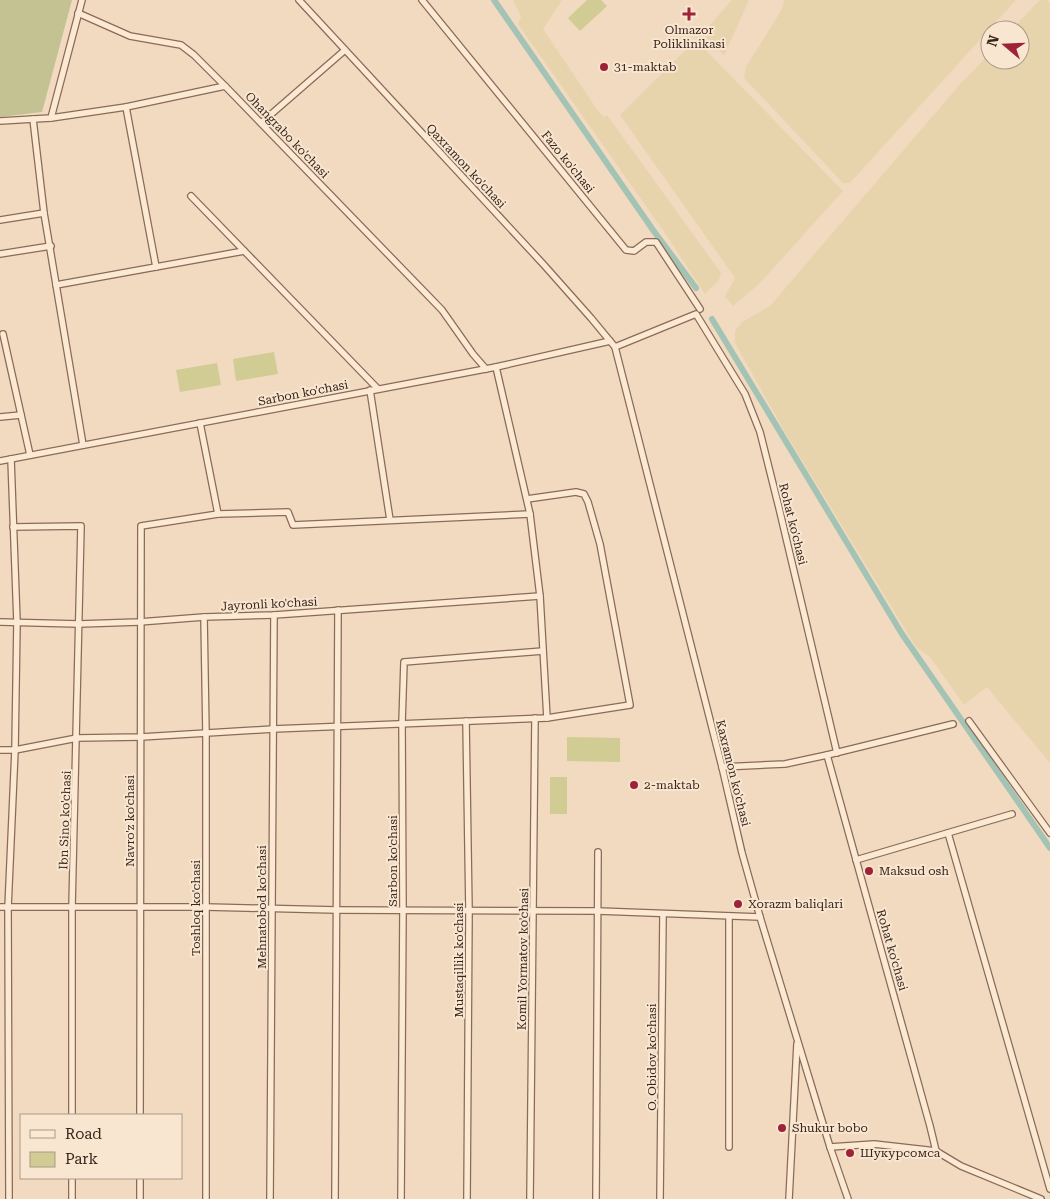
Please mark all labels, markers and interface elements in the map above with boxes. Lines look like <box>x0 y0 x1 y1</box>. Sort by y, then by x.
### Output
marker: Olmazor Poliklinikasi <box>682 7 696 21</box>
north arrow <box>980 20 1030 70</box>
place label: Olmazor Poliklinikasi <box>653 23 725 51</box>
text: N <box>983 33 1002 48</box>
place label: 31-maktab <box>614 60 677 74</box>
marker: 31-maktab <box>598 61 610 73</box>
street label: Ohangrabo ko'chasi <box>242 89 332 181</box>
street label: Qaxramon ko'chasi <box>423 121 509 211</box>
street label: Fazo ko'chasi <box>539 128 597 196</box>
street label: Sarbon ko'chasi <box>257 377 349 409</box>
street label: Rohat ko'chasi <box>776 482 810 566</box>
street label: Jayronli ko'chasi <box>220 594 318 614</box>
street label: Kaxramon ko'chasi <box>713 718 753 828</box>
street label: Ibn Sino ko'chasi <box>56 770 74 870</box>
street label: Navro'z ko'chasi <box>123 775 137 867</box>
place label: 2-maktab <box>644 778 700 792</box>
marker: 2-maktab <box>628 779 640 791</box>
street label: Sarbon ko'chasi <box>386 815 400 907</box>
street label: Mehnatobod ko'chasi <box>255 845 269 969</box>
street label: Toshloq ko'chasi <box>189 860 203 956</box>
place label: Maksud osh <box>879 864 949 878</box>
marker: Maksud osh <box>863 865 875 877</box>
street label: Komil Yormatov ko'chasi <box>515 888 531 1030</box>
place label: Xorazm baliqlari <box>748 897 843 911</box>
marker: Xorazm baliqlari <box>732 898 744 910</box>
street label: Mustaqillik ko'chasi <box>452 902 466 1018</box>
street label: Rohat ko'chasi <box>874 908 910 992</box>
street label: O. Obidov ko'chasi <box>645 1003 659 1111</box>
legend <box>20 1114 182 1179</box>
place label: Shukur bobo <box>792 1121 868 1135</box>
marker: Shukur bobo <box>776 1122 788 1134</box>
text: Road <box>65 1125 102 1143</box>
place label: Шукурсомса <box>860 1146 941 1160</box>
marker: Шукурсомса <box>844 1147 856 1159</box>
text: Park <box>65 1150 99 1168</box>

